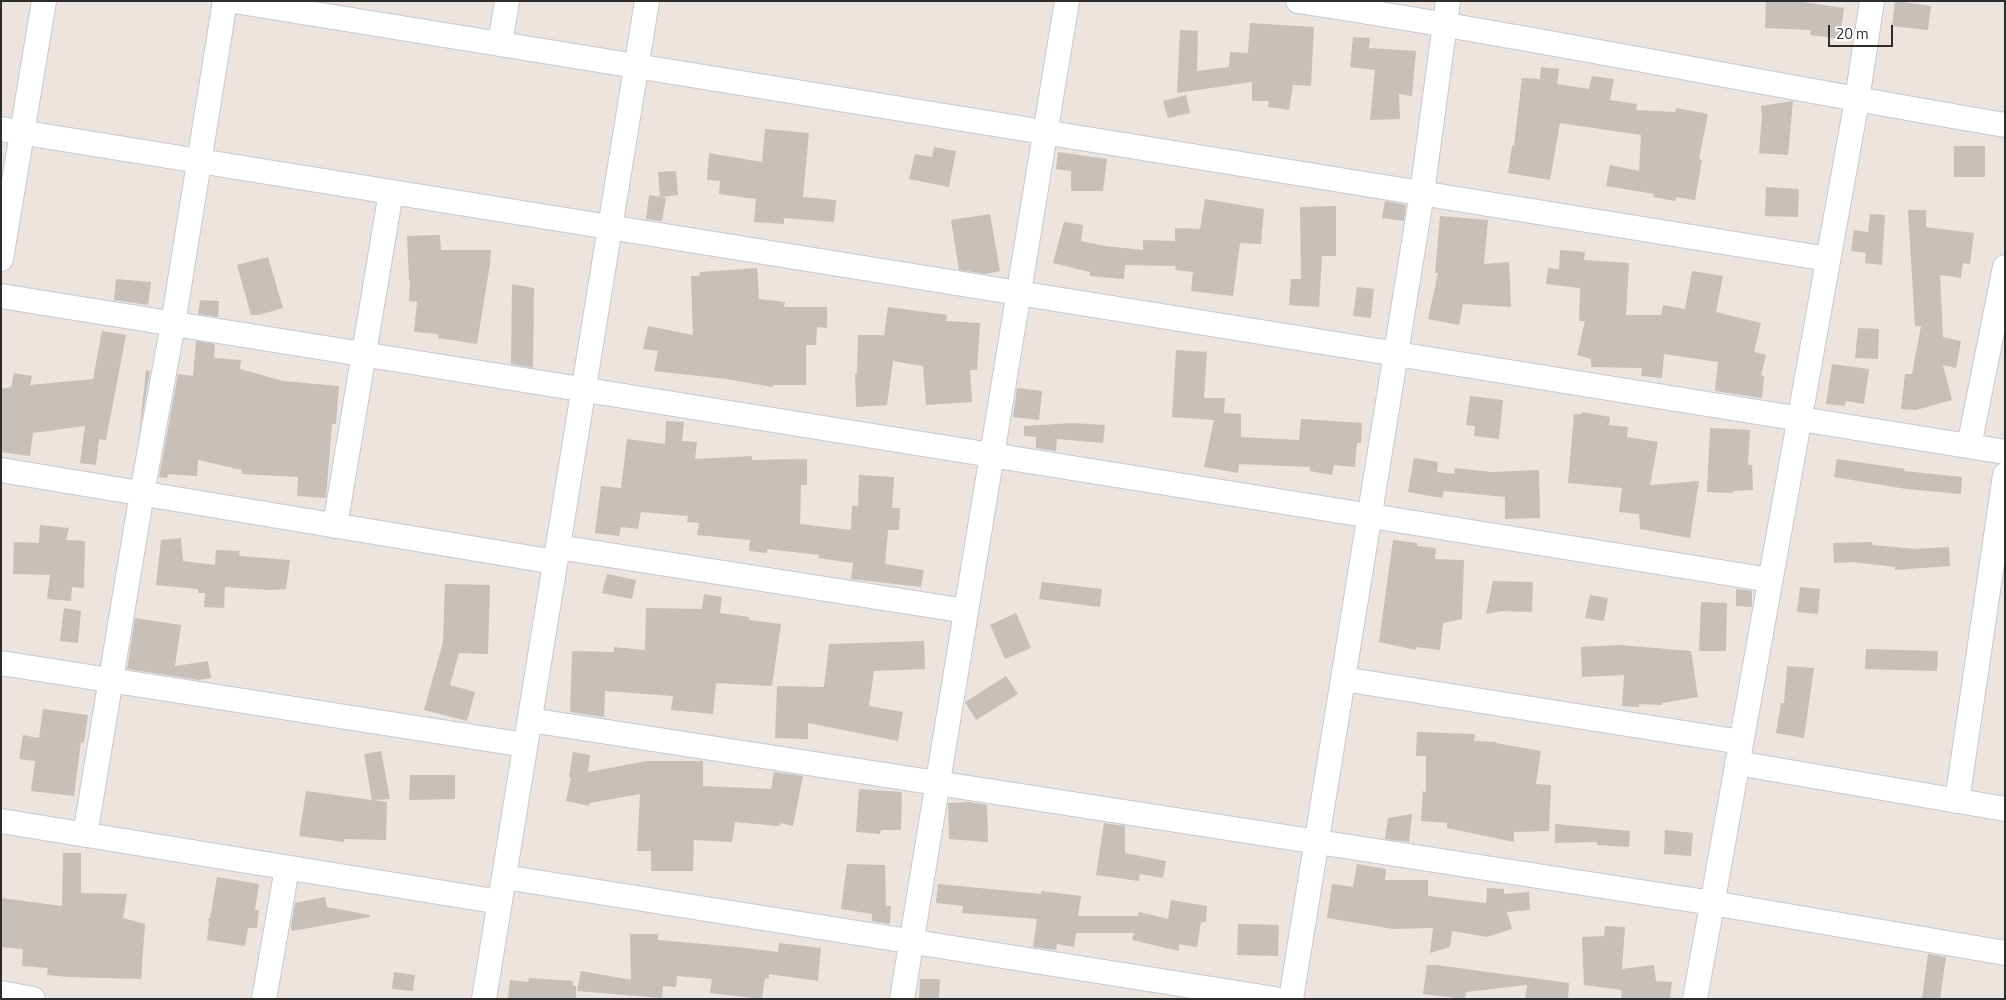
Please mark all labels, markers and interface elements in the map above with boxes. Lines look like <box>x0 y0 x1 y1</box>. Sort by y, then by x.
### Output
scale bar <box>1831 15 1896 47</box>
text: 20 m <box>1836 22 1869 45</box>

